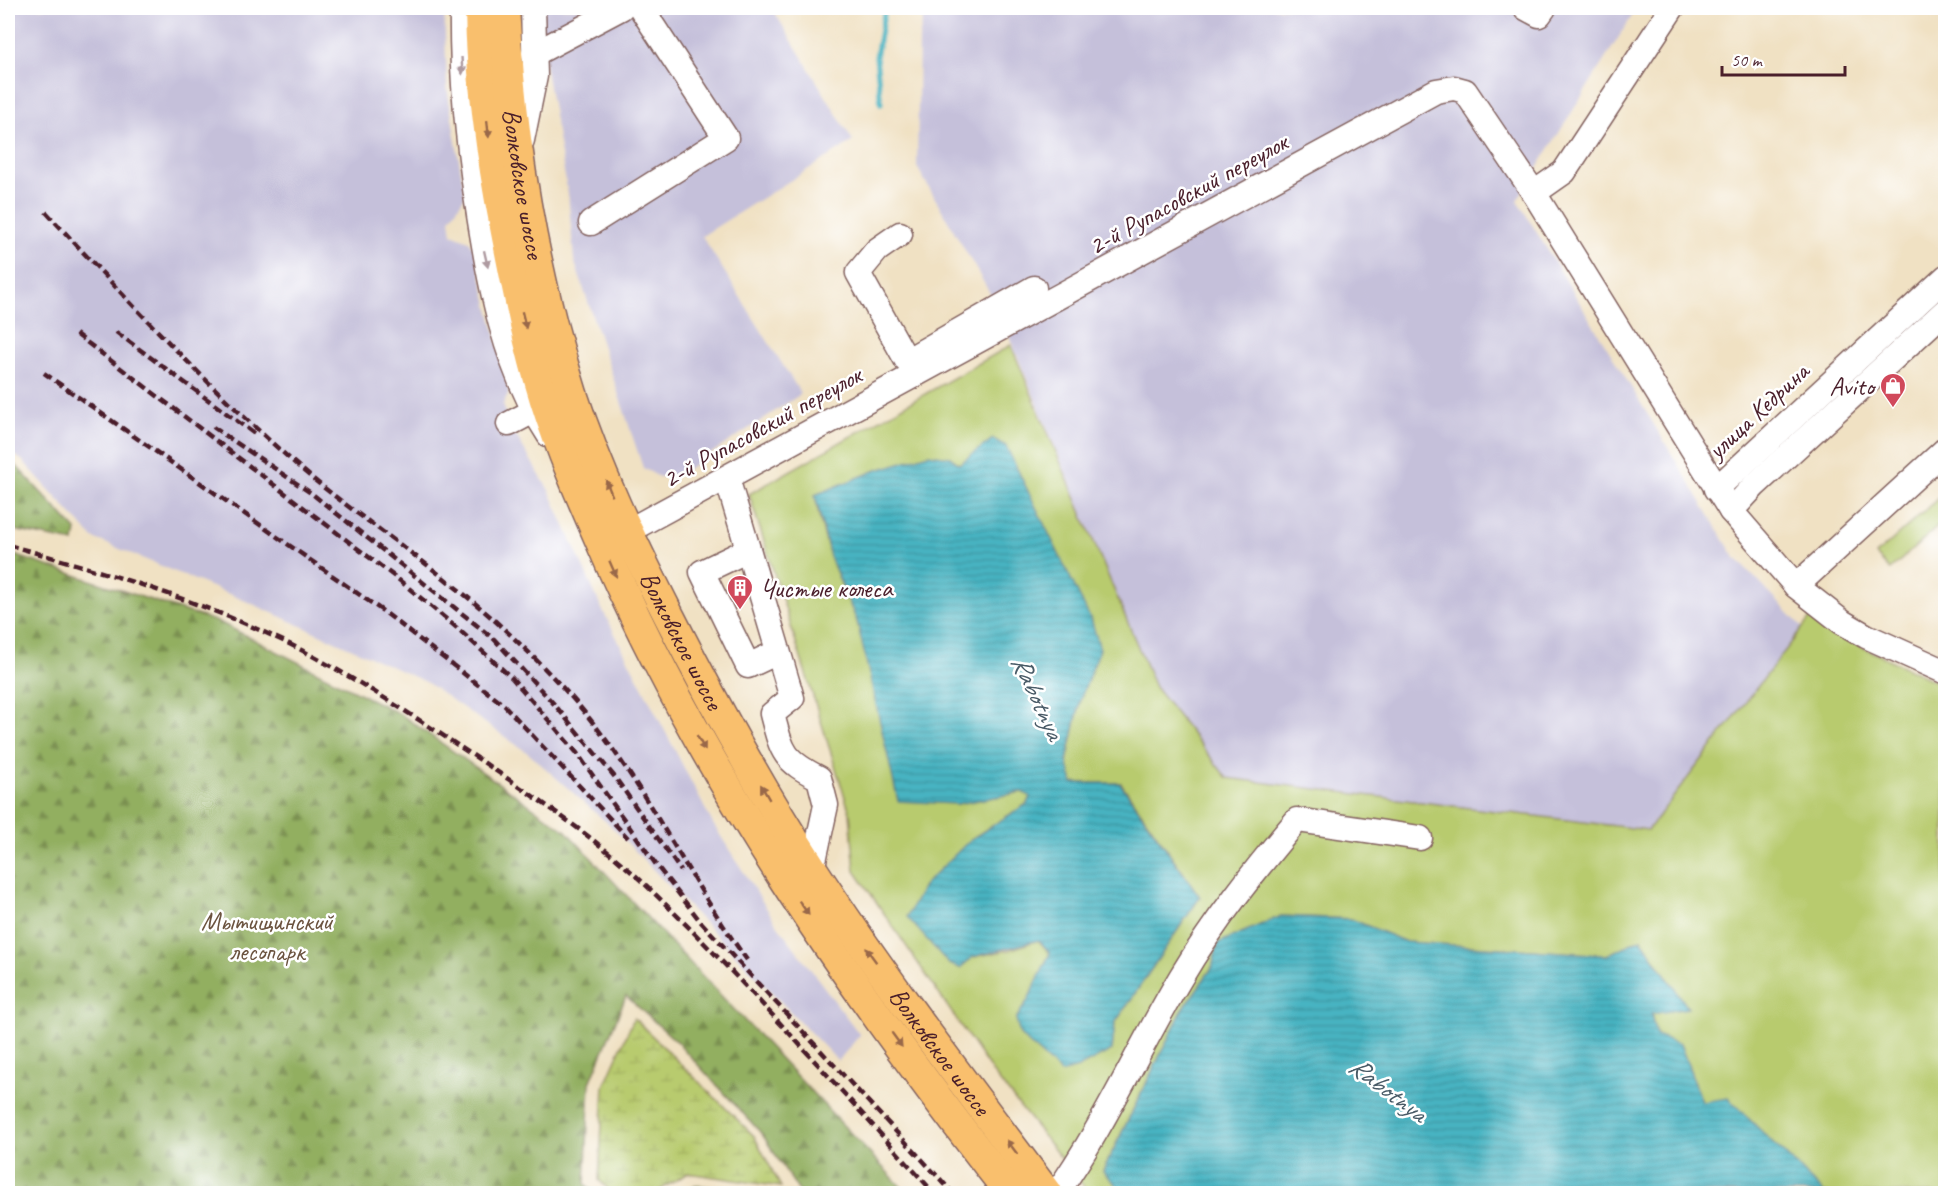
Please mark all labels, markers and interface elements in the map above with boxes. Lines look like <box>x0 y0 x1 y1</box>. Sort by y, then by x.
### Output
scale bar <box>1722 39 1845 77</box>
text: 50 m <box>1731 49 1764 71</box>
one-way arrow <box>457 56 466 75</box>
street label: Волковское шоссе <box>496 107 553 263</box>
one-way arrow <box>483 119 492 138</box>
street label: 2-й Рупасовский переулок <box>1083 124 1295 262</box>
one-way arrow <box>482 250 492 268</box>
one-way arrow <box>520 311 530 329</box>
street label: улица Кедрина <box>1699 354 1818 468</box>
street label: 2-й Рупасовский переулок <box>657 357 869 495</box>
place label: Avito <box>1830 370 1877 403</box>
shop icon: Avito <box>1878 371 1908 409</box>
one-way arrow <box>604 479 613 497</box>
one-way arrow <box>609 560 619 578</box>
street label: Волковское шоссе <box>633 566 732 717</box>
place label: Чистые колеса <box>760 572 894 605</box>
building icon: Чистые колеса <box>725 573 755 611</box>
water label: Rabotnya <box>1004 650 1073 747</box>
one-way arrow <box>696 735 706 752</box>
one-way arrow <box>760 783 770 800</box>
one-way arrow <box>798 900 810 916</box>
park label: Мытищинский лесопарк <box>201 905 335 968</box>
one-way arrow <box>866 948 878 963</box>
street label: Волковское шоссе <box>882 981 999 1123</box>
one-way arrow <box>891 1032 903 1048</box>
water label: Rabotnya <box>1342 1049 1436 1131</box>
one-way arrow <box>1006 1139 1018 1154</box>

